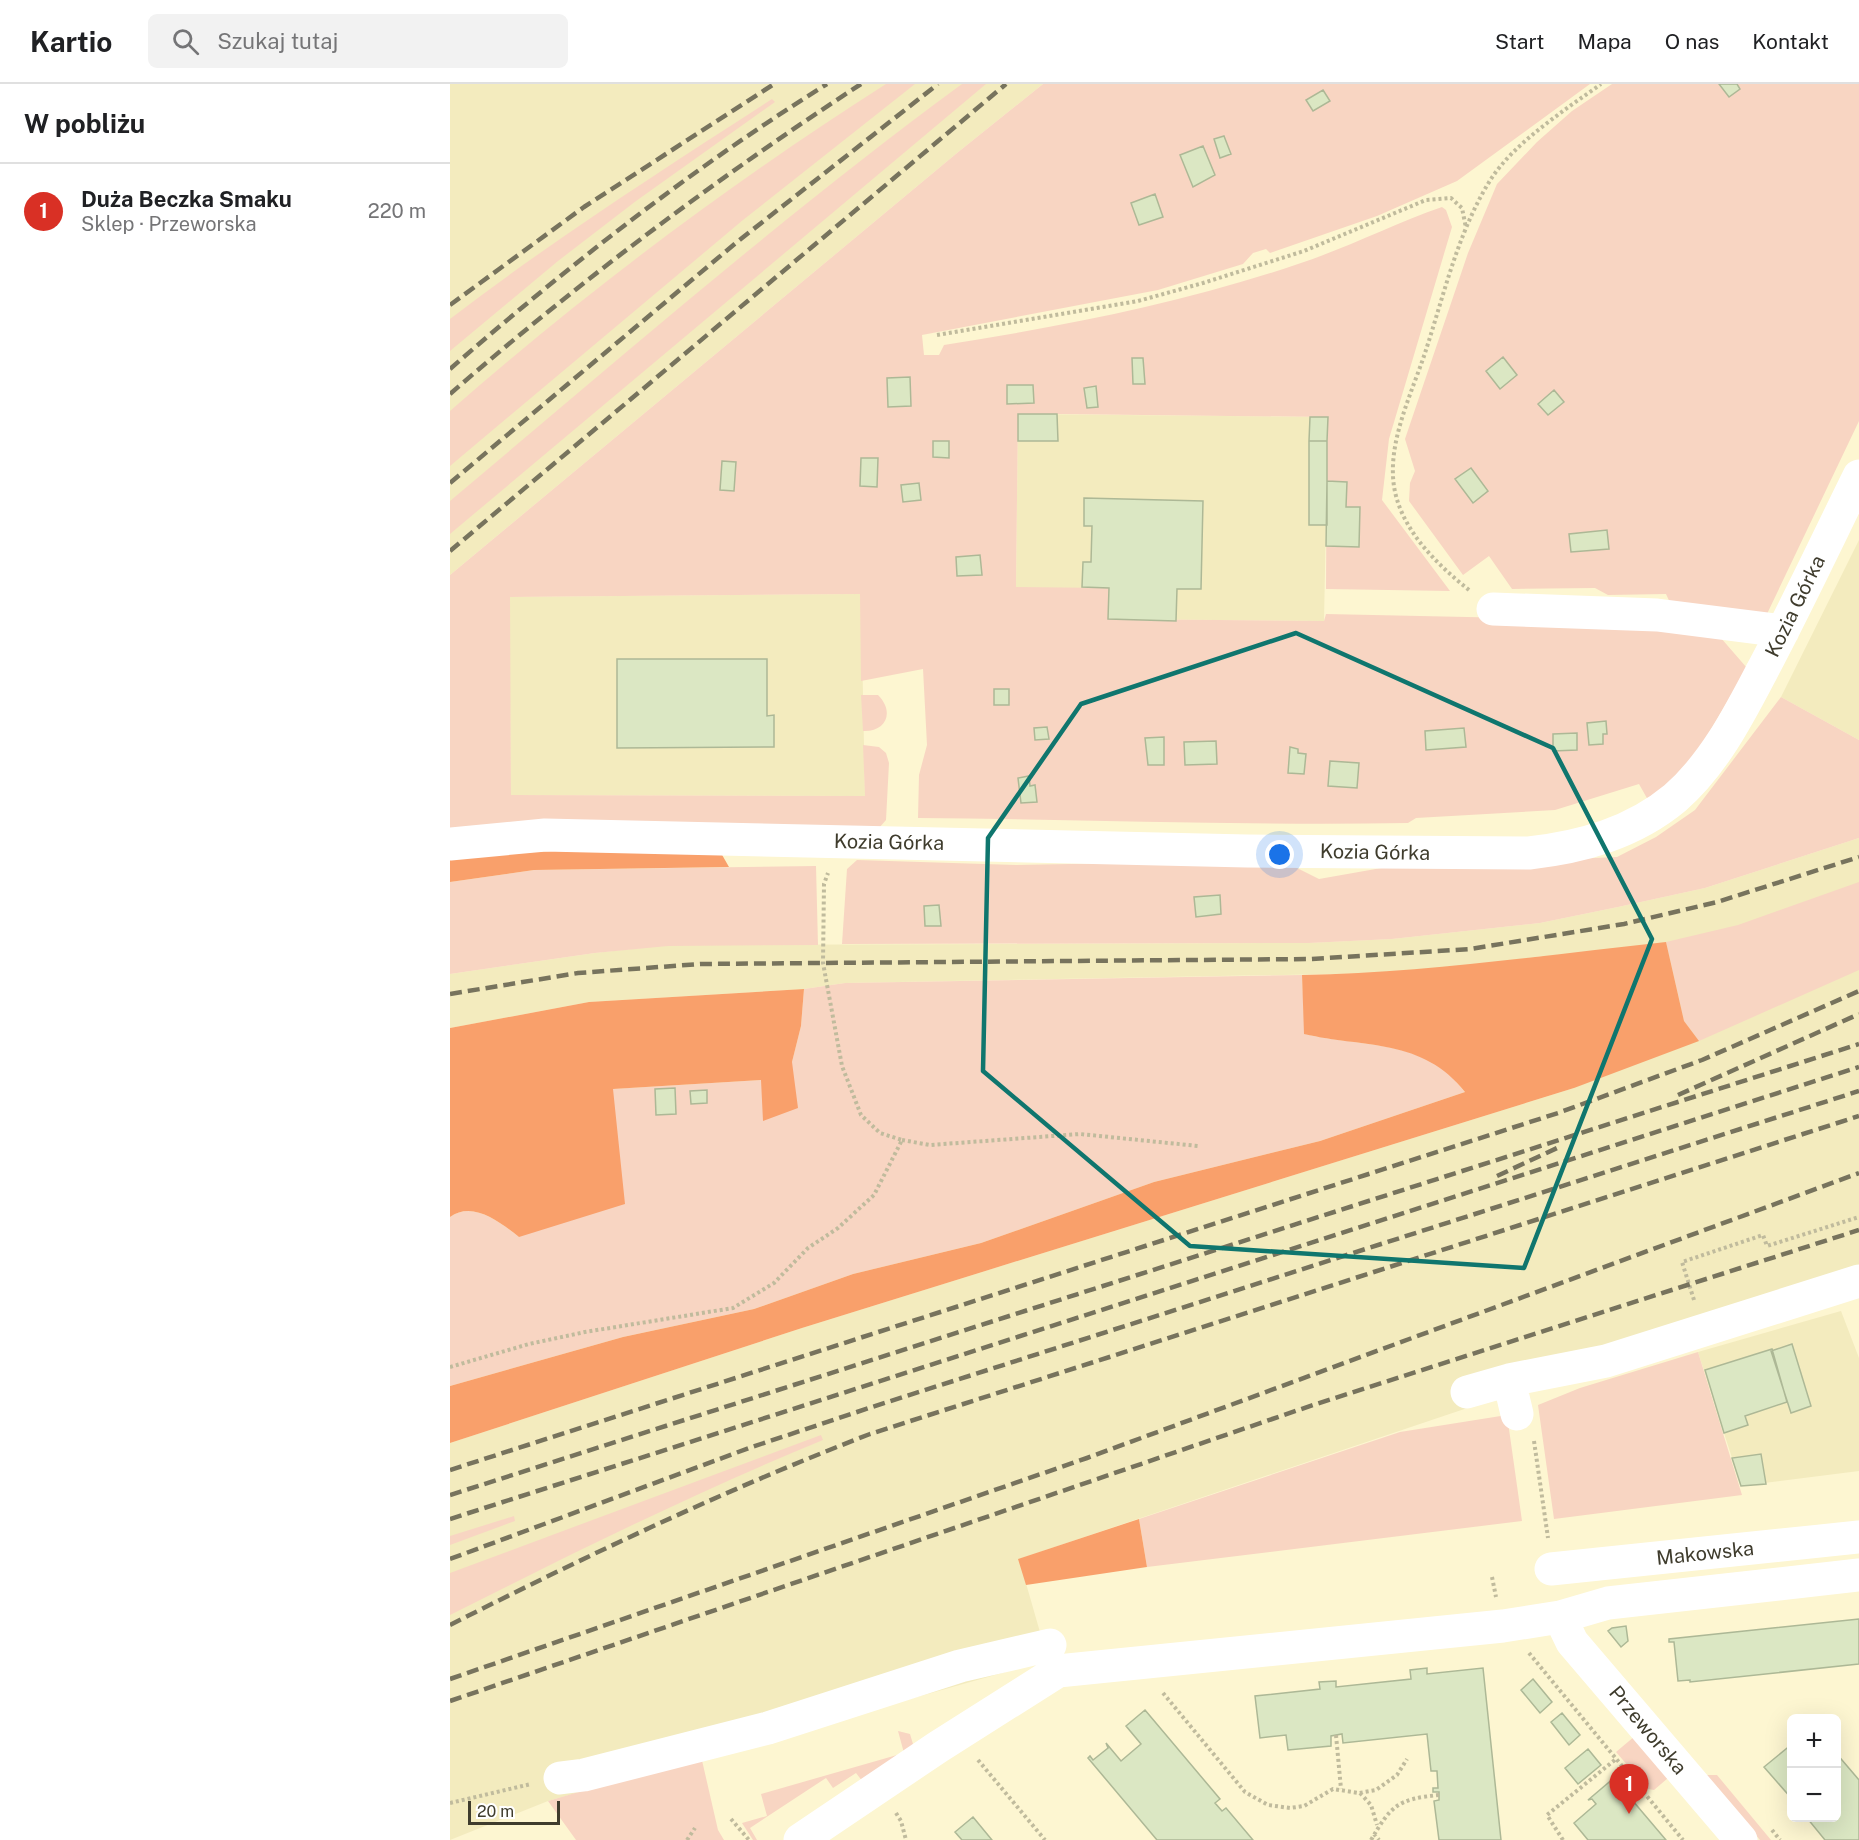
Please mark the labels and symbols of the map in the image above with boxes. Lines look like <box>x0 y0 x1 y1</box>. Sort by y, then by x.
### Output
street label: Kozia Górka <box>1760 551 1830 661</box>
street label: Kozia Górka <box>834 829 944 855</box>
street label: Kozia Górka <box>1320 839 1430 865</box>
your location <box>1265 840 1294 869</box>
street label: Makowska <box>1655 1536 1755 1570</box>
street label: Przeworska <box>1604 1681 1692 1779</box>
pin: 1 <box>1610 1764 1648 1814</box>
scale bar <box>468 1798 560 1826</box>

